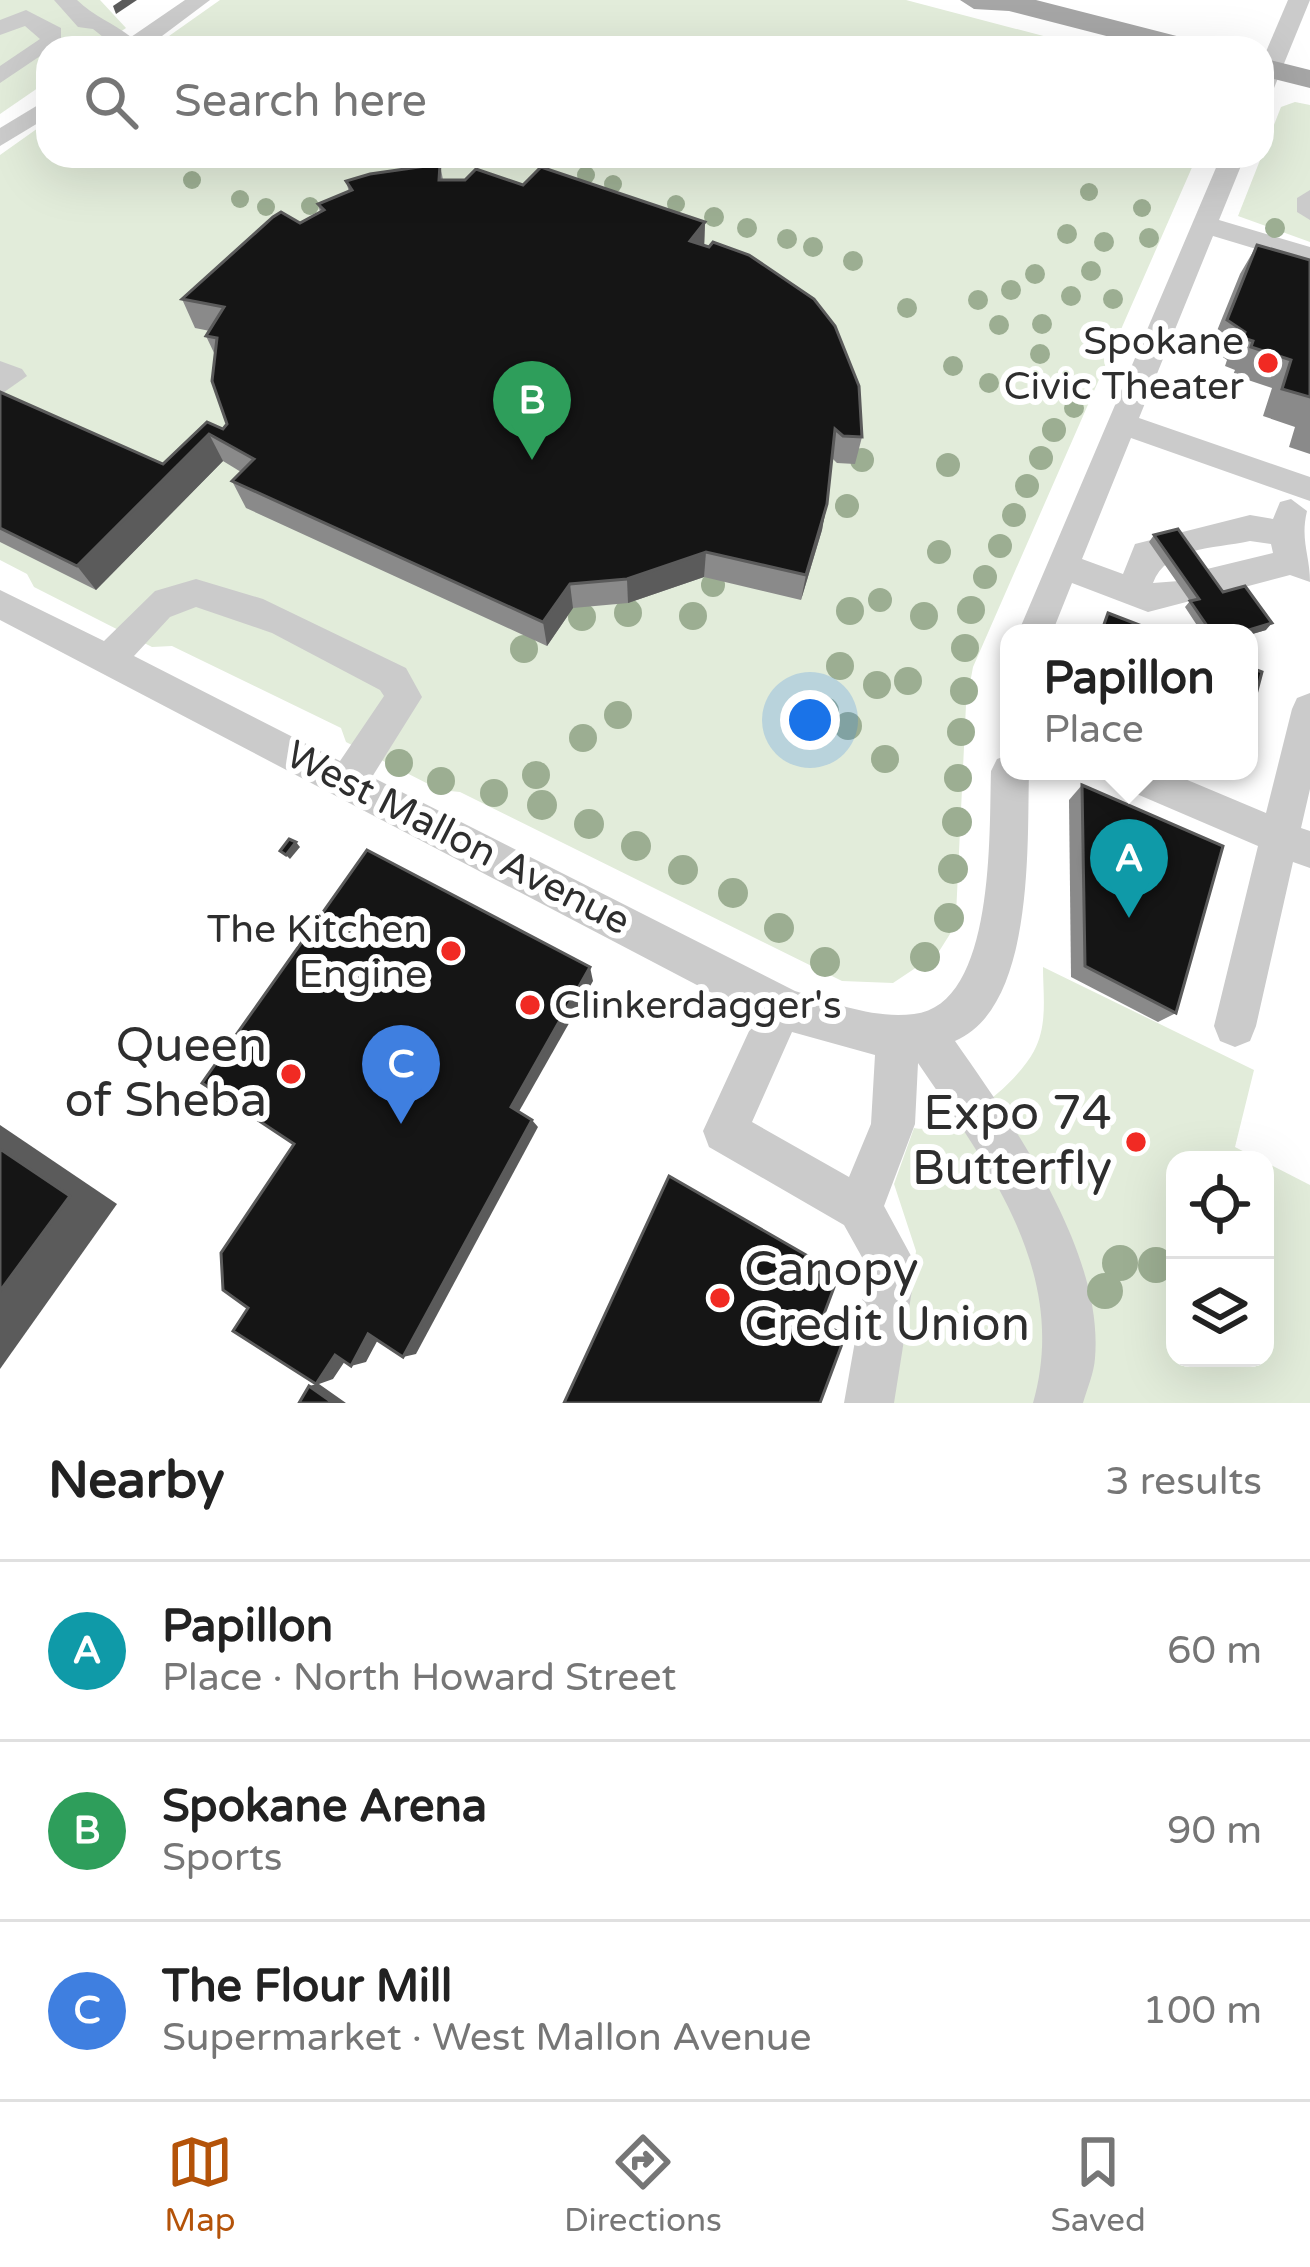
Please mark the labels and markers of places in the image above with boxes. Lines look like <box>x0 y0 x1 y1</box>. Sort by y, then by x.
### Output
place label: Spokane Civic Theater <box>1003 318 1244 410</box>
marker: Spokane Civic Theater <box>1255 350 1281 376</box>
pin: B <box>493 361 571 460</box>
pin: A <box>1090 819 1168 918</box>
place label: The Kitchen Engine <box>207 906 427 998</box>
marker: The Kitchen Engine <box>438 938 464 964</box>
place label: Clinkerdagger's <box>554 982 842 1029</box>
marker: Clinkerdagger's <box>517 992 543 1018</box>
place label: Queen of Sheba <box>64 1017 267 1130</box>
pin: C <box>362 1025 440 1124</box>
marker: Queen of Sheba <box>278 1061 304 1087</box>
place label: Expo 74 Butterfly <box>912 1085 1112 1198</box>
marker: Expo 74 Butterfly <box>1123 1129 1149 1155</box>
place label: Canopy Credit Union <box>744 1241 1030 1354</box>
marker: Canopy Credit Union <box>707 1285 733 1311</box>

